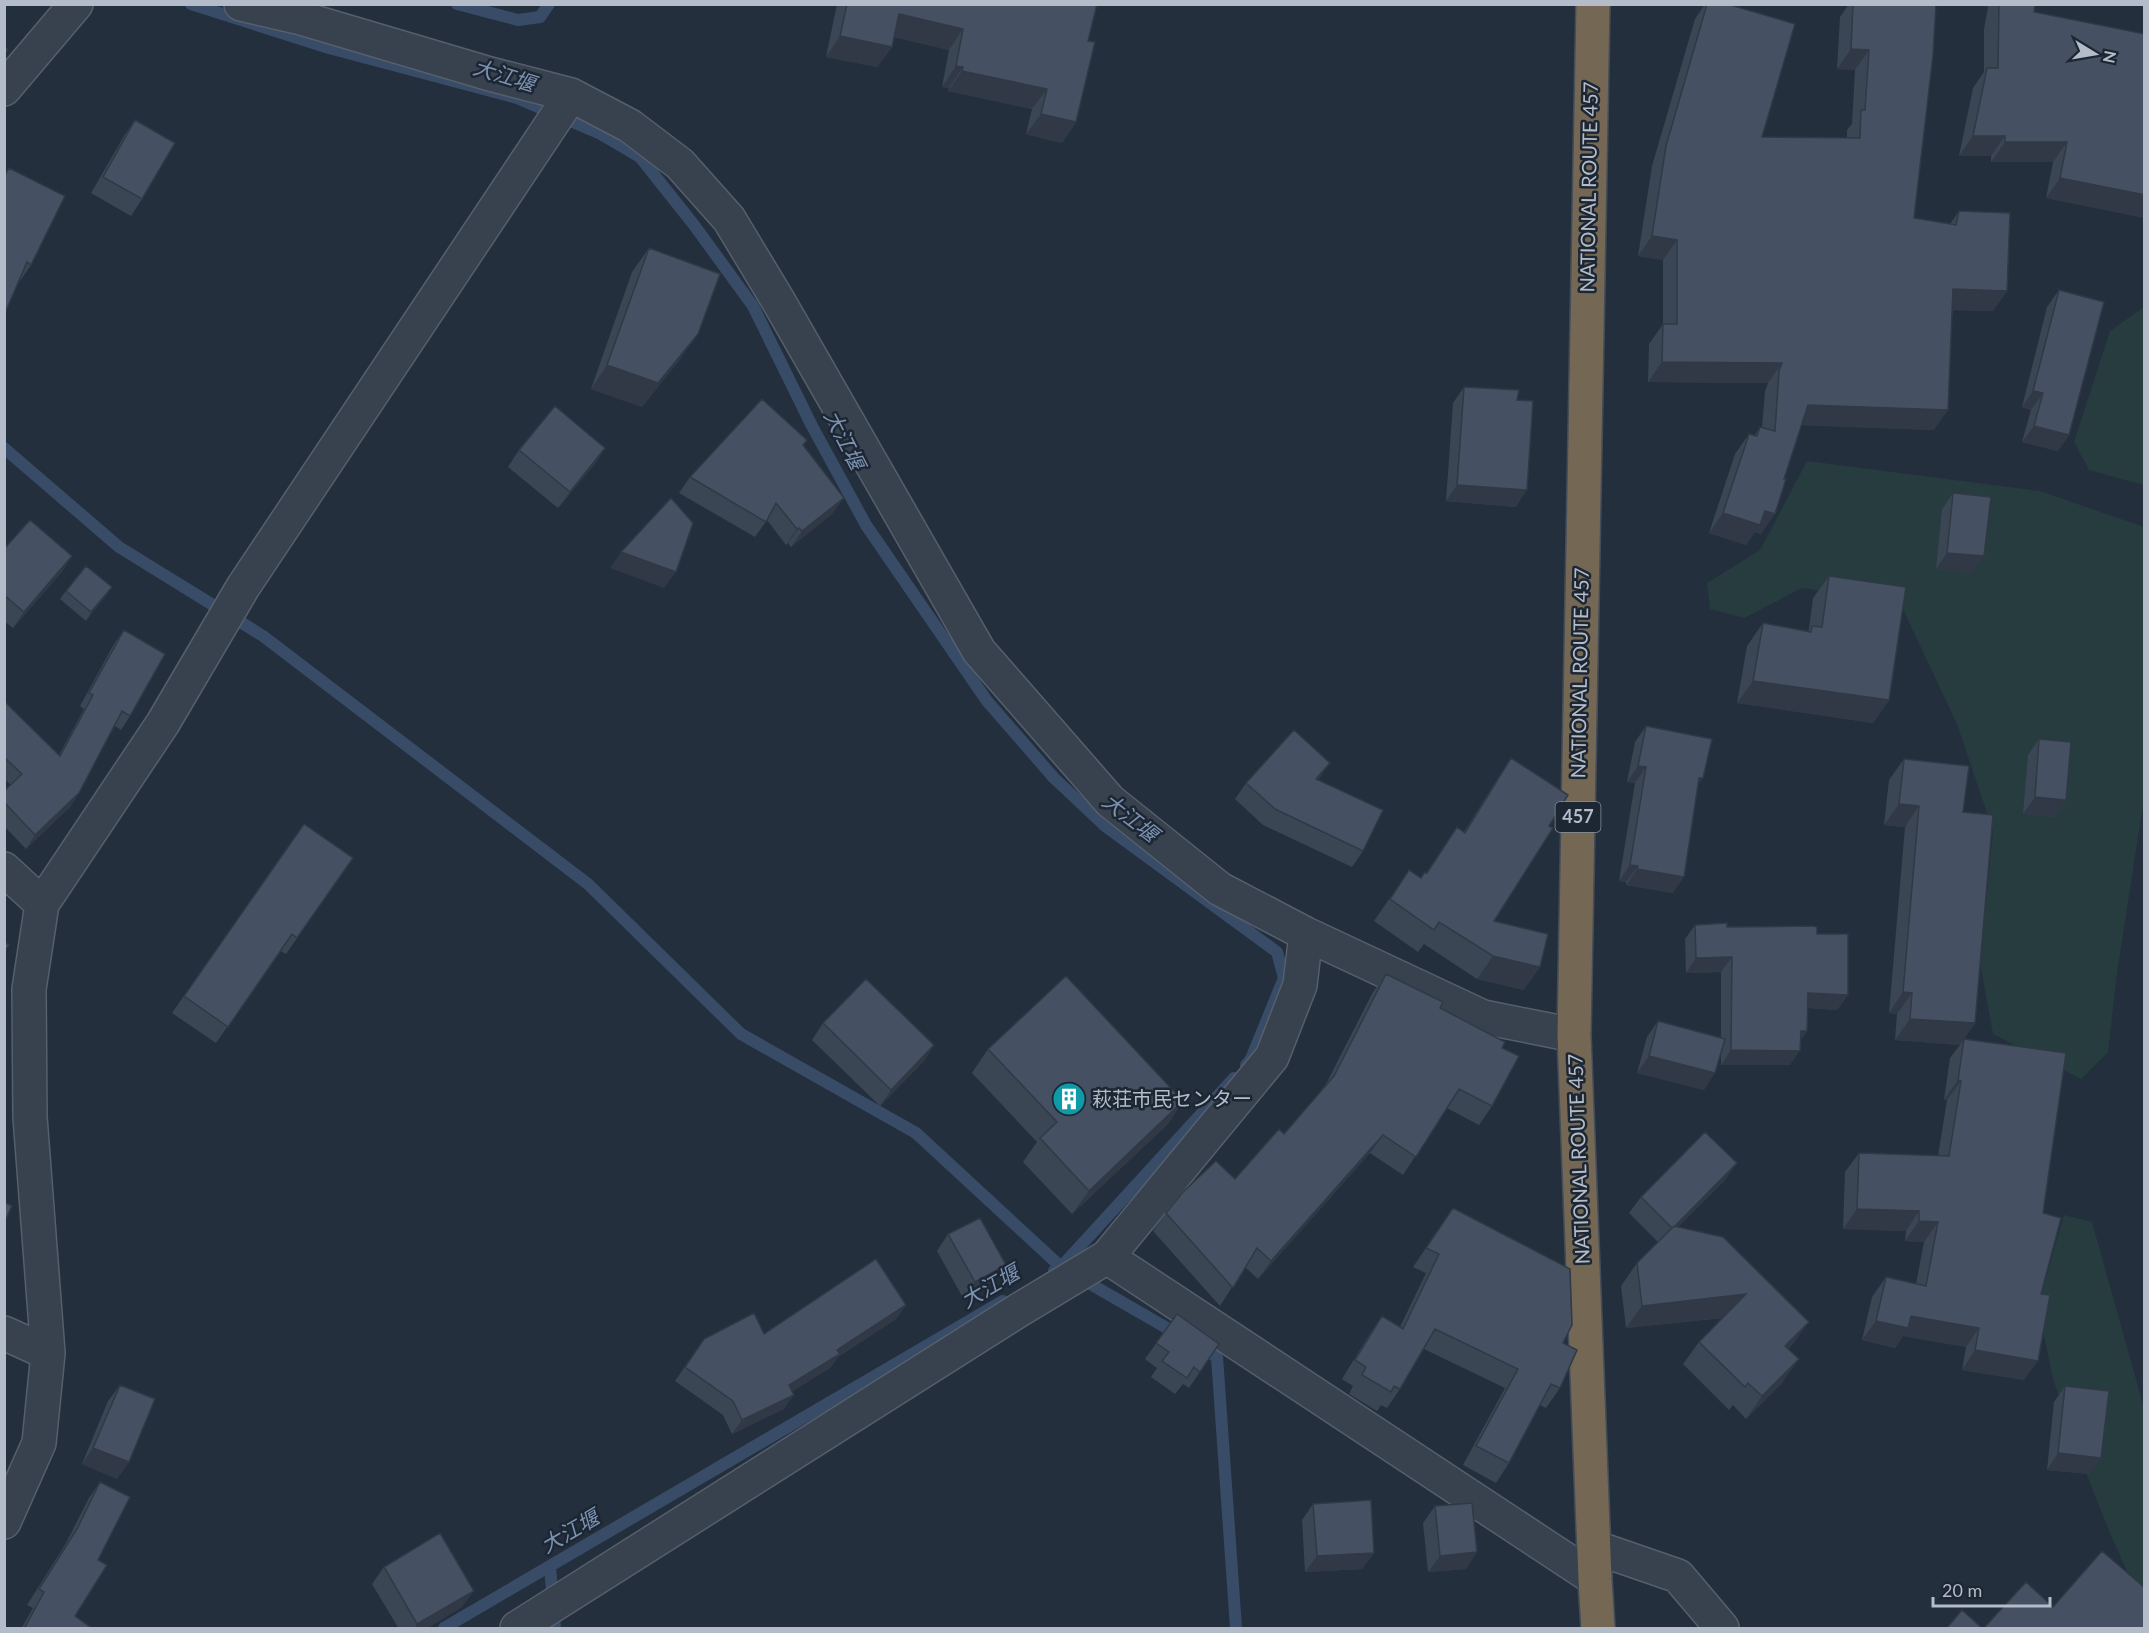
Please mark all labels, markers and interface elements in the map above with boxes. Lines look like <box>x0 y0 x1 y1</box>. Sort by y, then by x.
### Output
north arrow <box>2065 24 2125 84</box>
text: N <box>2100 49 2121 65</box>
water label: 大江堰 <box>471 53 542 97</box>
street label: NATIONAL ROUTE 457 <box>1574 81 1602 293</box>
water label: 大江堰 <box>820 406 873 477</box>
street label: NATIONAL ROUTE 457 <box>1565 567 1593 779</box>
water label: 大江堰 <box>1098 788 1167 849</box>
road number: 457 <box>1556 802 1600 832</box>
street label: NATIONAL ROUTE 457 <box>1562 1053 1594 1265</box>
building icon: 萩荘市民センター <box>1051 1081 1087 1117</box>
place label: 萩荘市民センター <box>1092 1086 1252 1110</box>
water label: 大江堰 <box>956 1257 1026 1312</box>
water label: 大江堰 <box>536 1502 606 1557</box>
scale bar <box>1933 1570 2050 1608</box>
text: 20 m <box>1942 1579 1982 1601</box>

